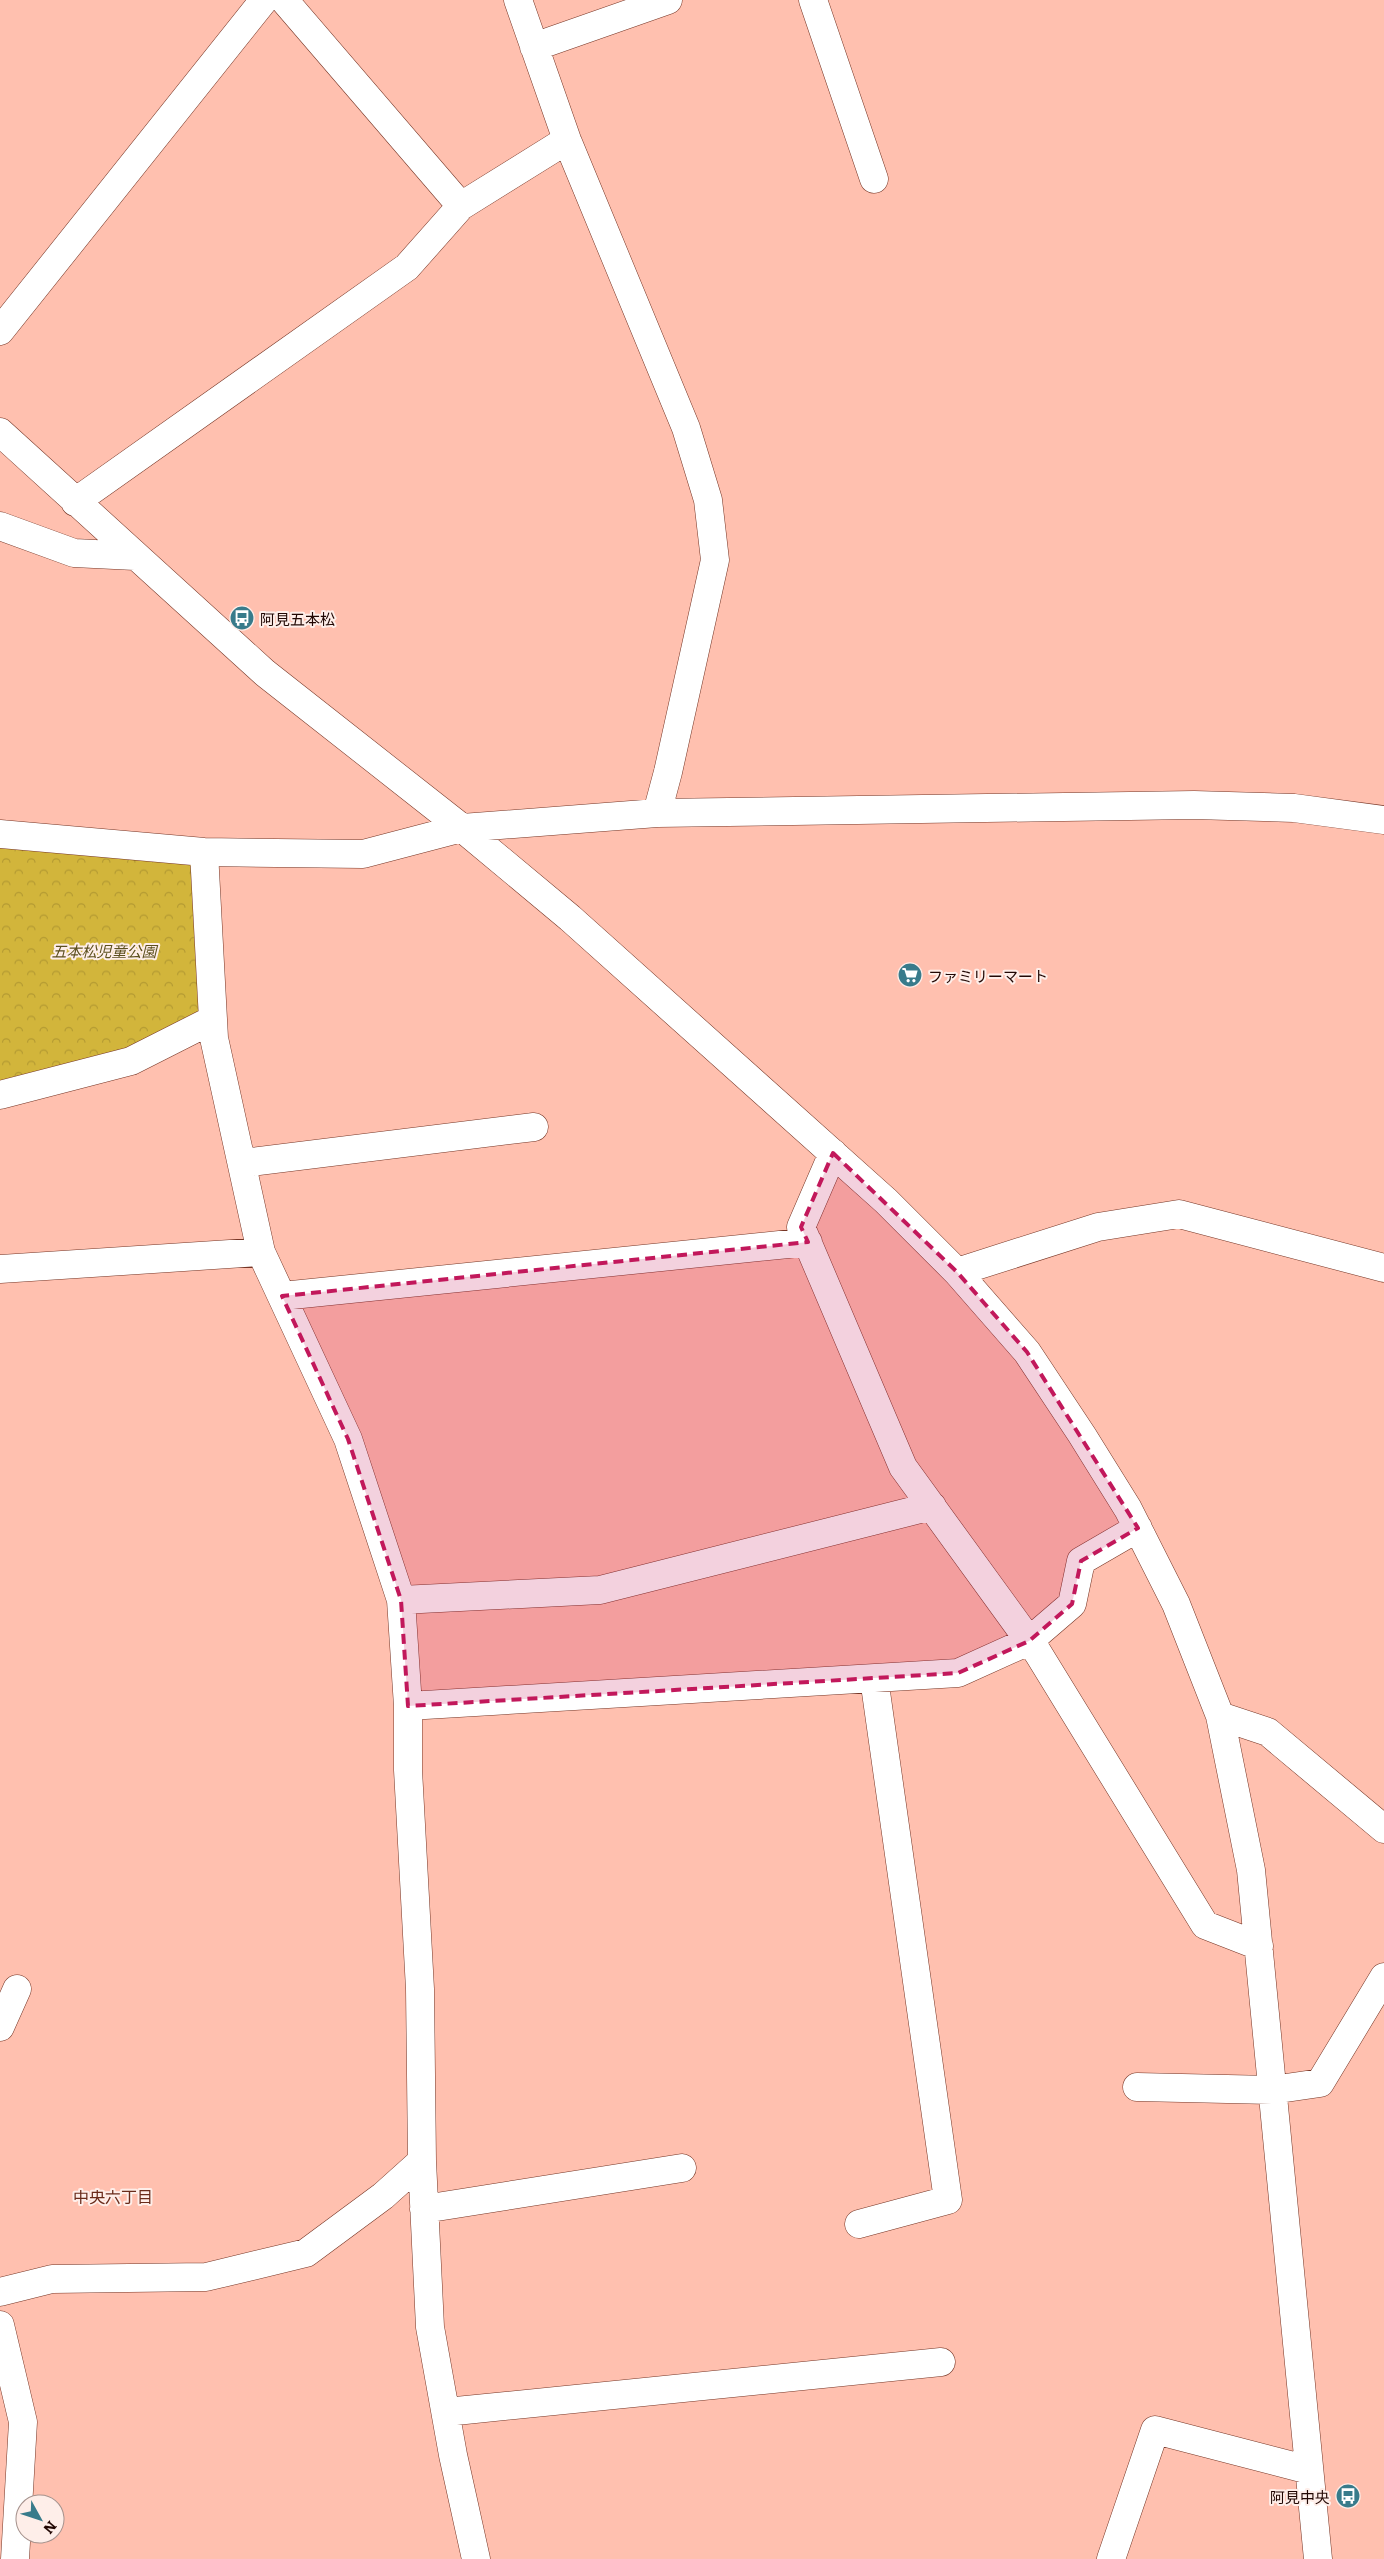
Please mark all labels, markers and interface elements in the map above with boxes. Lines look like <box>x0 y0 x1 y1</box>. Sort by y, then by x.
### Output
bus stop icon: 阿見五本松 <box>229 605 255 631</box>
place label: 阿見五本松 <box>260 607 335 630</box>
park label: 五本松児童公園 <box>51 939 158 962</box>
supermarket icon: ファミリーマート <box>897 962 923 988</box>
place label: ファミリーマート <box>928 964 1048 987</box>
district label: 中央六丁目 <box>73 2184 153 2208</box>
bus stop icon: 阿見中央 <box>1335 2483 1361 2509</box>
place label: 阿見中央 <box>1270 2485 1330 2508</box>
north arrow <box>15 2494 65 2544</box>
text: N <box>39 2517 62 2539</box>

